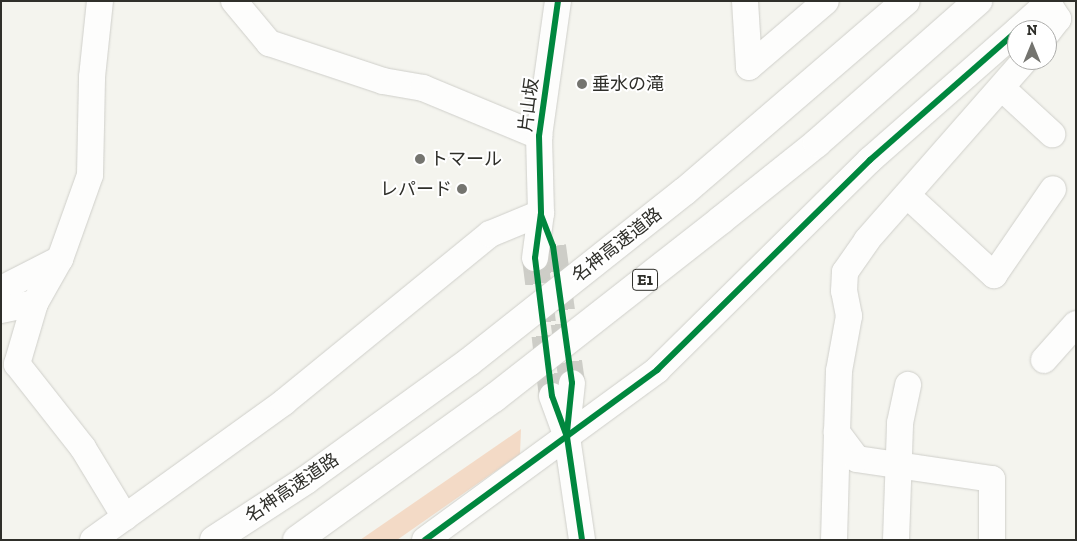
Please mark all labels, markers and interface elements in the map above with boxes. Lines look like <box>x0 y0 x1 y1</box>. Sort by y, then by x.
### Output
north arrow <box>1007 20 1057 70</box>
text: N <box>1027 22 1037 39</box>
place label: 垂水の滝 <box>592 73 664 95</box>
street label: 片山坂 <box>515 77 543 133</box>
marker: 垂水の滝 <box>576 78 588 90</box>
place label: トマール <box>430 148 502 170</box>
marker: トマール <box>414 153 426 165</box>
place label: レパード <box>380 178 452 200</box>
marker: レパード <box>456 183 468 195</box>
street label: 名神高速道路 <box>568 203 666 287</box>
road number: E1 <box>631 266 659 294</box>
street label: 名神高速道路 <box>241 449 343 527</box>

